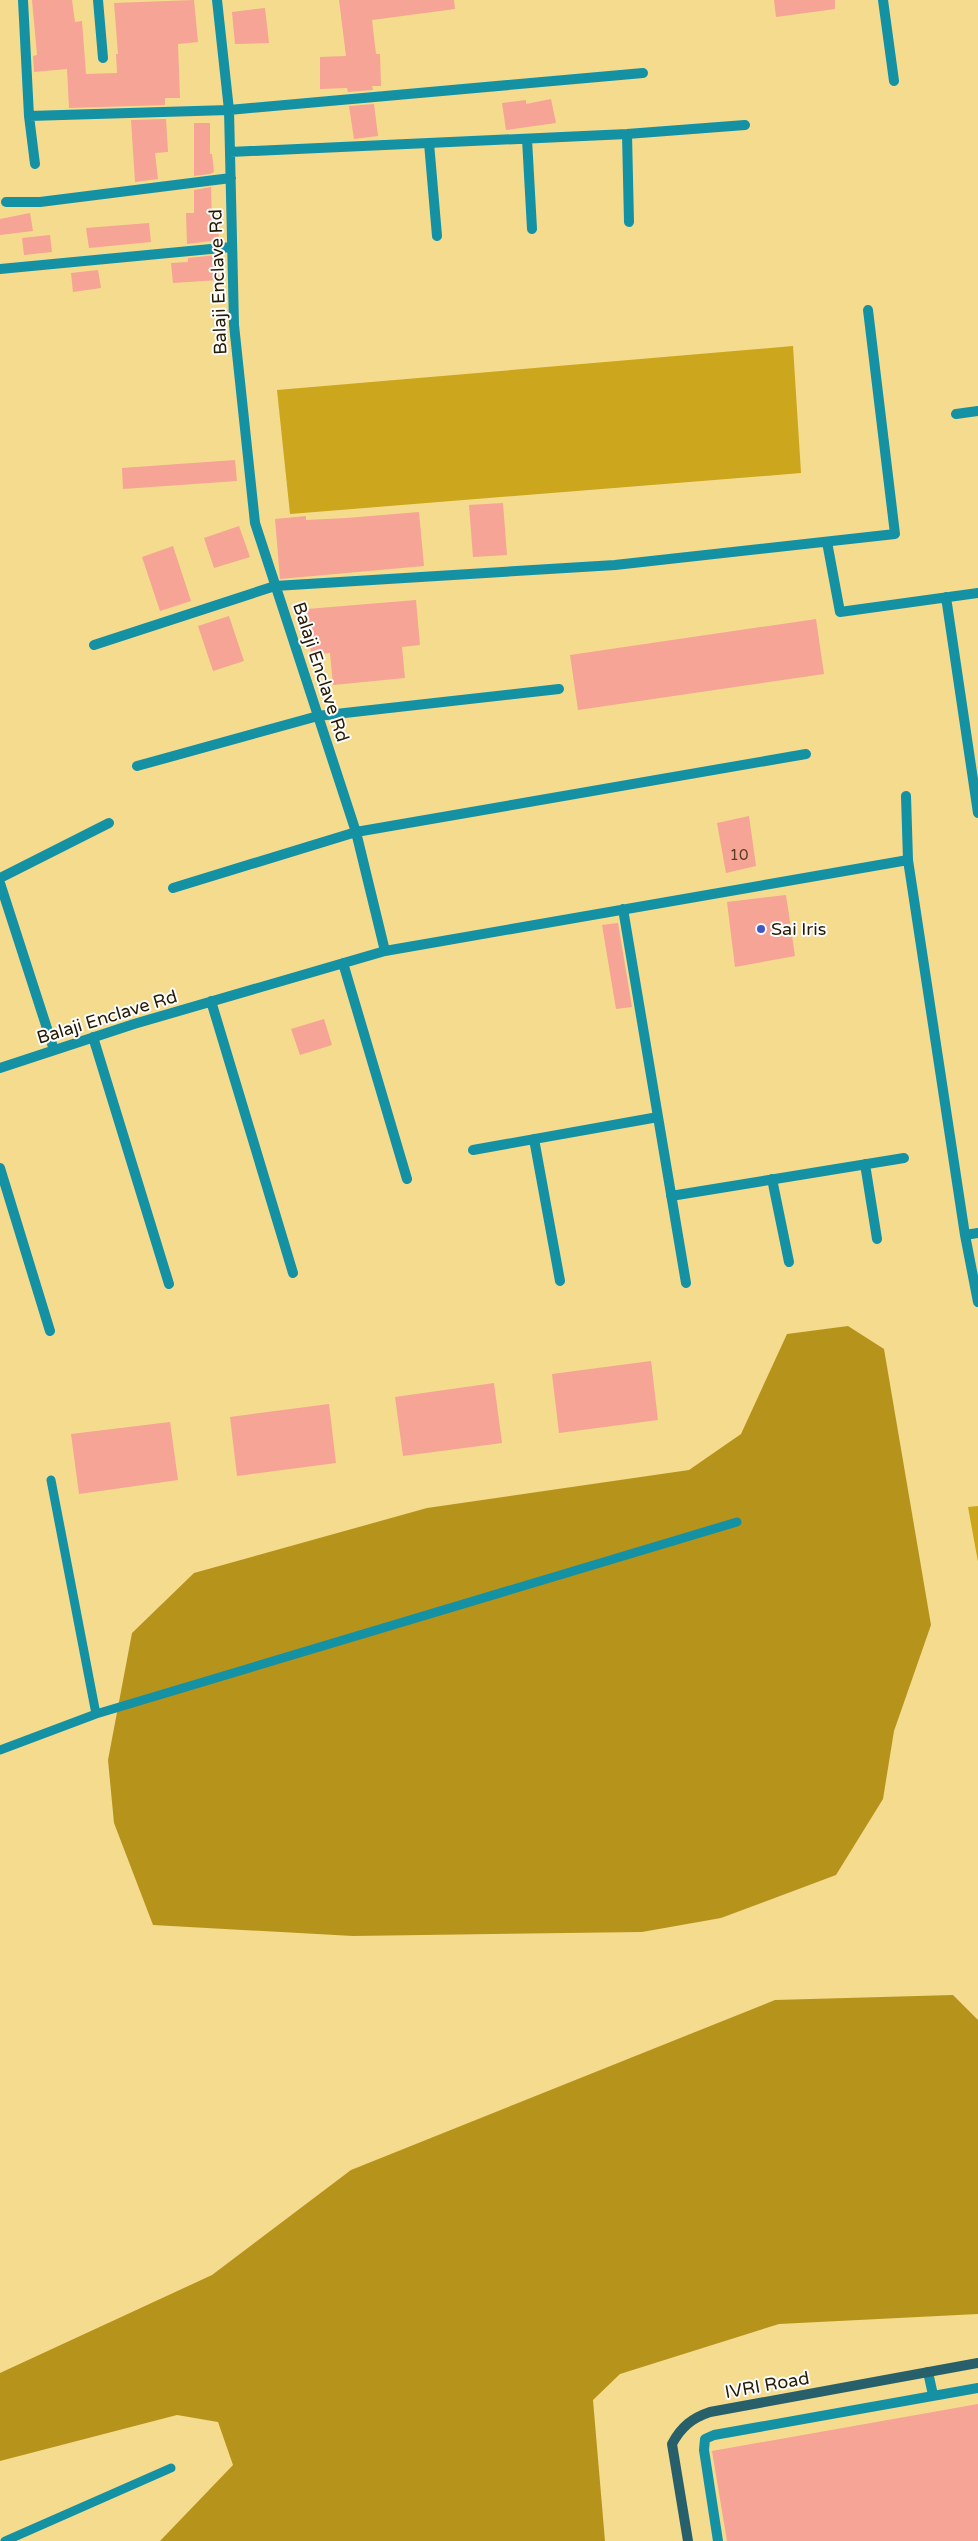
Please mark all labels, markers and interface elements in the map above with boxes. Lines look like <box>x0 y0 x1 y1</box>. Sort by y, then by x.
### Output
street label: Balaji Enclave Rd <box>204 209 232 355</box>
street label: Balaji Enclave Rd <box>288 599 354 745</box>
house number: 10 <box>730 846 748 864</box>
place label: Sai Iris <box>771 918 826 940</box>
marker: Sai Iris <box>755 923 767 935</box>
street label: Balaji Enclave Rd <box>34 985 180 1049</box>
street label: IVRI Road <box>723 2367 811 2403</box>

